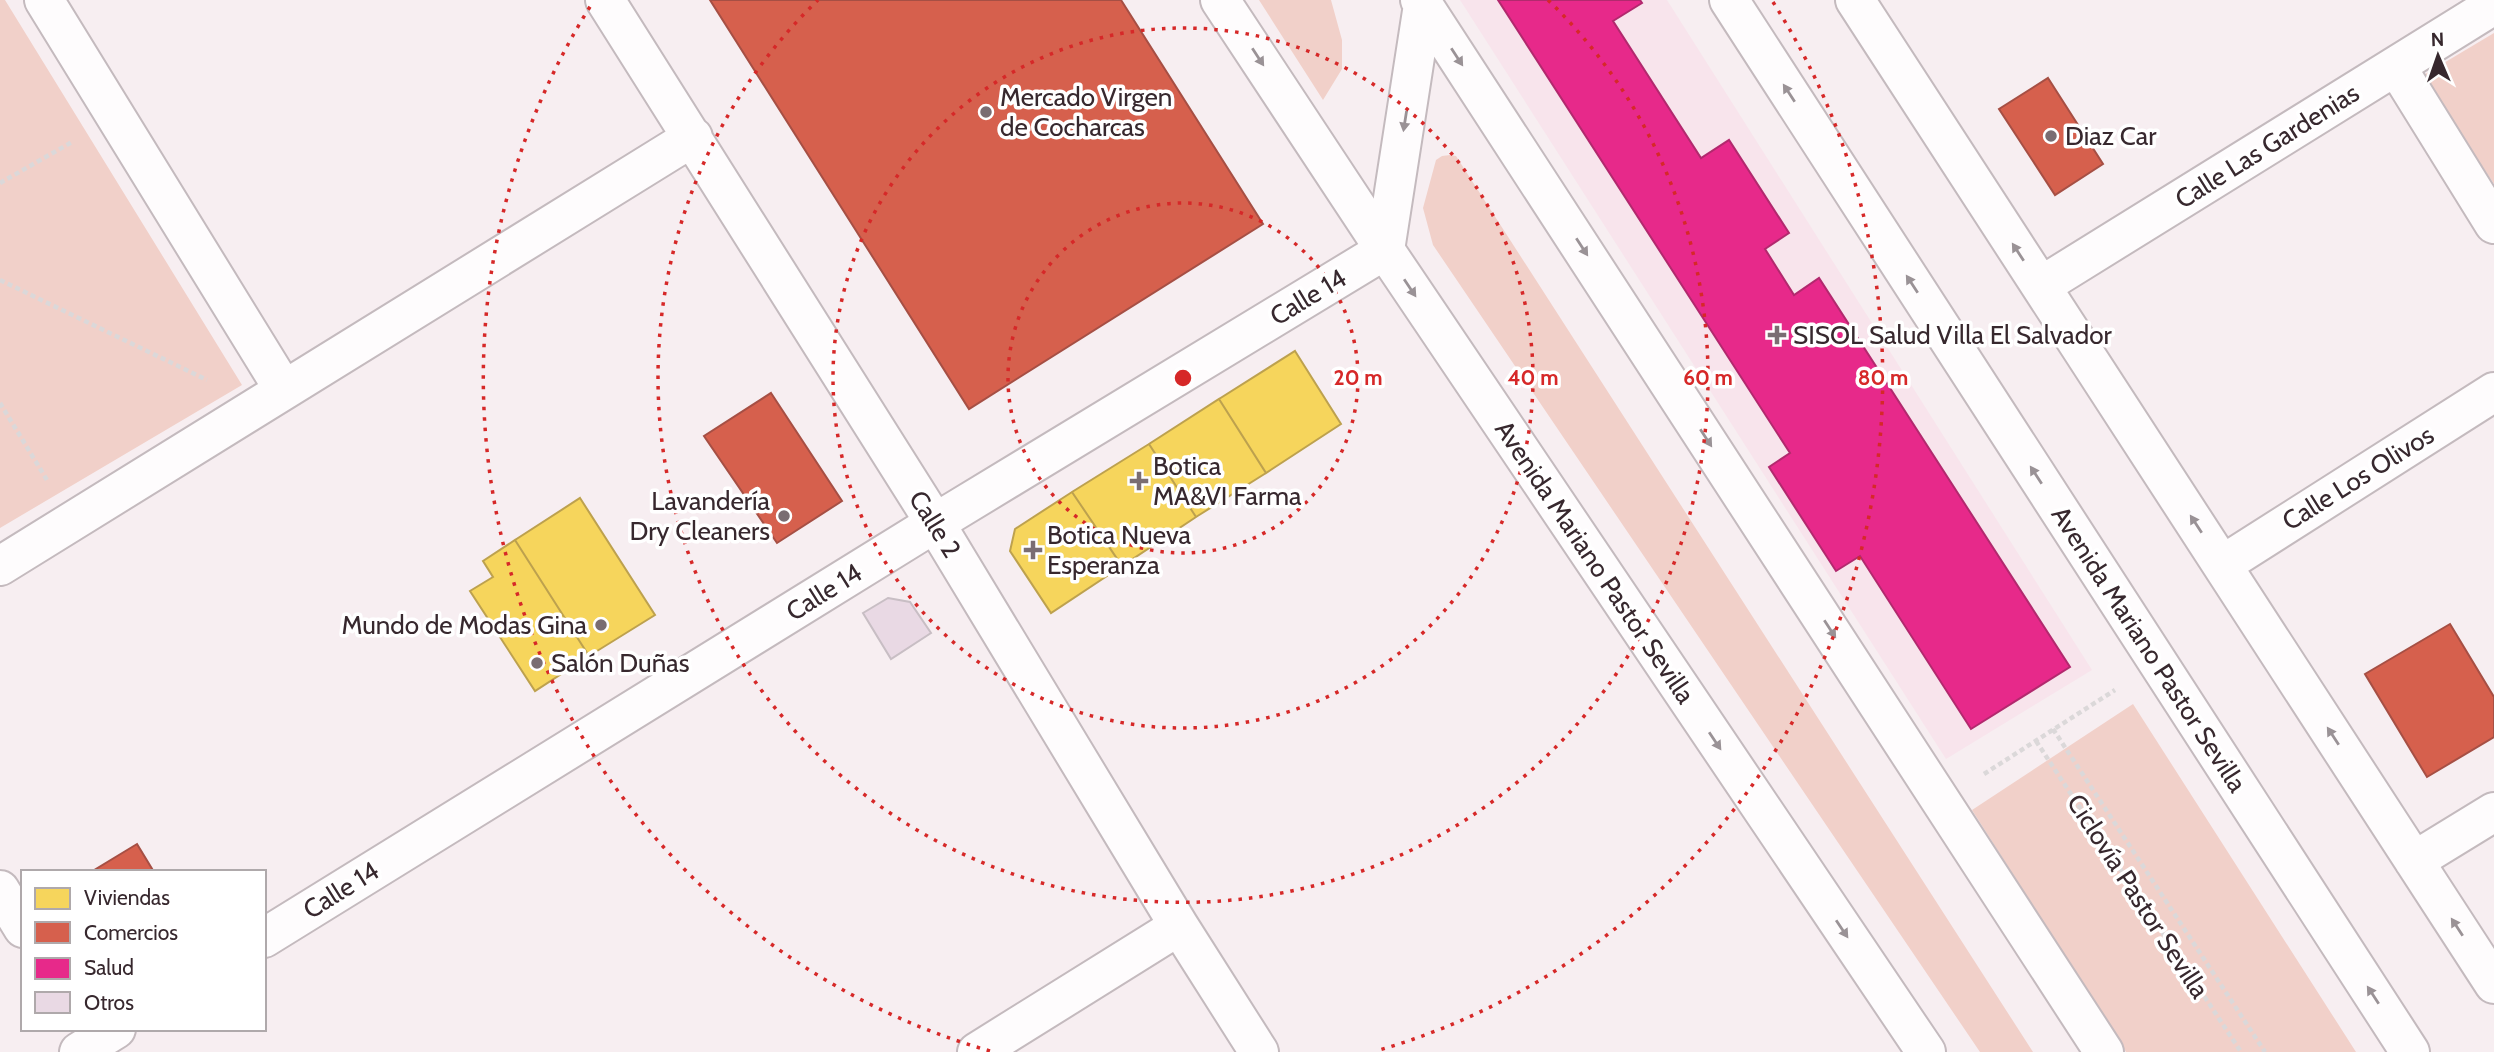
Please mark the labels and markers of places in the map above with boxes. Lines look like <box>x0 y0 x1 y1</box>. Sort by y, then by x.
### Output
place label: Mercado Virgen de Cocharcas <box>1000 81 1172 143</box>
marker: Mercado Virgen de Cocharcas <box>978 104 994 120</box>
place label: Diaz Car <box>2065 120 2157 152</box>
marker: Diaz Car <box>2043 128 2059 144</box>
place label: SISOL Salud Villa El Salvador <box>1793 319 2113 351</box>
marker: SISOL Salud Villa El Salvador <box>1767 325 1787 345</box>
centre of rings <box>1171 366 1195 390</box>
place label: Botica MA&VI Farma <box>1153 450 1302 512</box>
marker: Botica MA&VI Farma <box>1131 473 1147 489</box>
place label: Lavandería Dry Cleaners <box>629 485 771 547</box>
marker: Lavandería Dry Cleaners <box>776 508 792 524</box>
place label: Botica Nueva Esperanza <box>1047 519 1192 581</box>
marker: Botica Nueva Esperanza <box>1025 542 1041 558</box>
place label: Mundo de Modas Gina <box>341 609 588 641</box>
marker: Mundo de Modas Gina <box>593 617 609 633</box>
place label: Salón Duñas <box>551 647 690 679</box>
marker: Salón Duñas <box>529 655 545 671</box>

